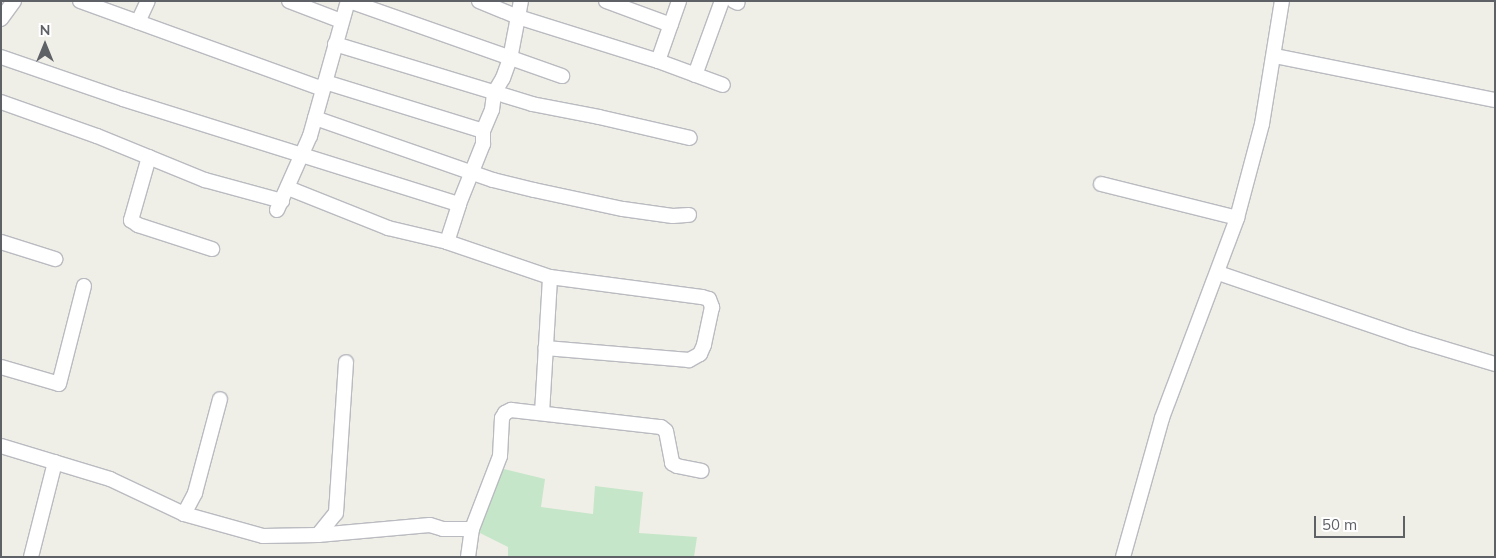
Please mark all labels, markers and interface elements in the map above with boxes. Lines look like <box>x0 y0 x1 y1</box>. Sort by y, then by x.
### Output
north arrow <box>20 20 70 70</box>
text: N <box>40 21 50 39</box>
scale bar <box>1316 506 1407 538</box>
text: 50 m <box>1322 515 1357 534</box>

